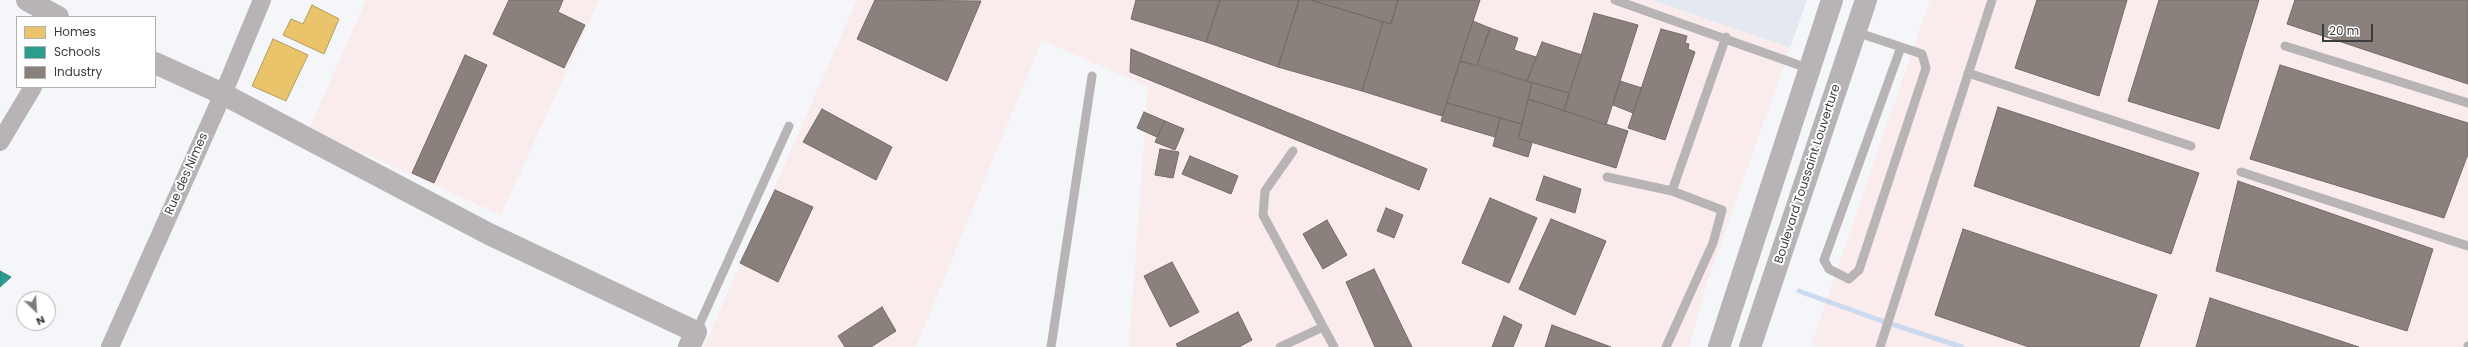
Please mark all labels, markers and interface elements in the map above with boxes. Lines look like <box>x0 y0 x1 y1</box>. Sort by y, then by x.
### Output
legend <box>16 16 156 88</box>
scale bar <box>2324 16 2375 42</box>
text: 20 m <box>2329 22 2359 39</box>
text: Homes <box>54 23 96 40</box>
text: Schools <box>54 43 101 60</box>
text: Industry <box>54 63 102 80</box>
street label: Boulevard Toussaint Louverture <box>1772 83 1844 265</box>
street label: Rue des Nimes <box>163 131 211 217</box>
north arrow <box>16 291 56 331</box>
text: N <box>34 312 48 330</box>

